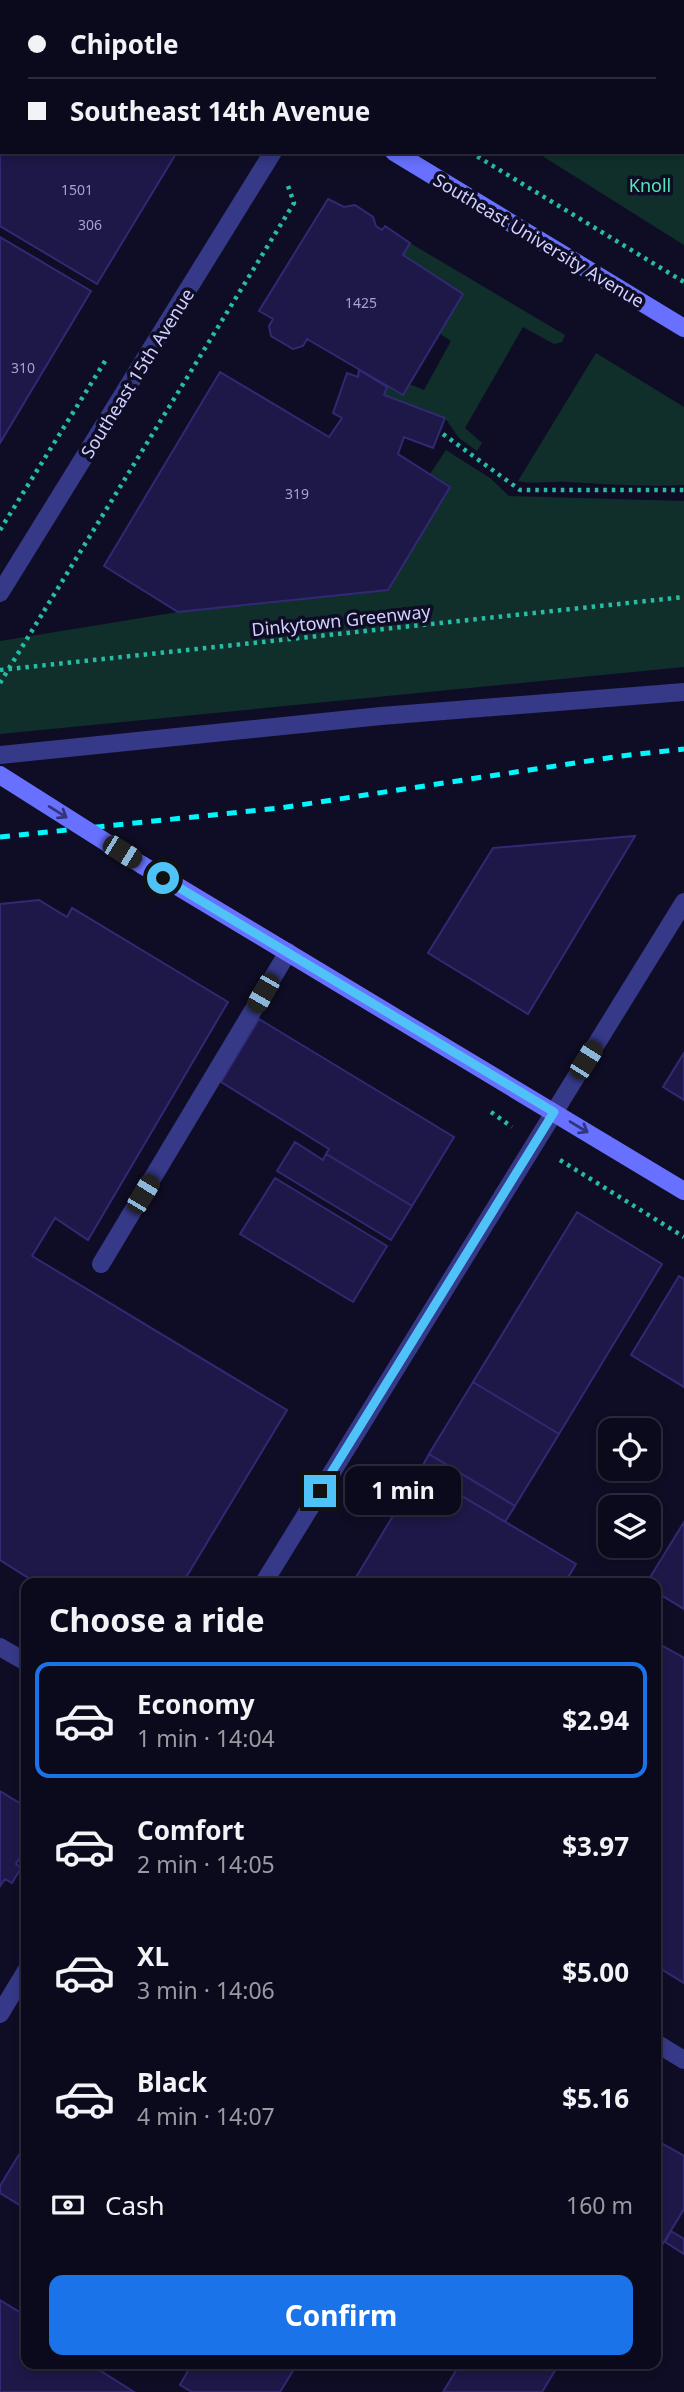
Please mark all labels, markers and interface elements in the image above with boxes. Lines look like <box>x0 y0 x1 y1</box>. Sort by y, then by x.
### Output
text: Chipotle <box>70 26 179 62</box>
text: Southeast 14th Avenue <box>70 93 370 129</box>
street label: Southeast University Avenue <box>429 167 649 313</box>
park label: Knoll <box>629 173 671 197</box>
house number: 1501 <box>61 180 93 199</box>
house number: 306 <box>78 215 102 234</box>
street label: Southeast 15th Avenue <box>75 284 199 462</box>
house number: 1425 <box>345 293 377 312</box>
house number: 310 <box>11 358 35 377</box>
house number: 319 <box>285 484 309 503</box>
street label: Dinkytown Greenway <box>250 599 432 641</box>
one-way arrow <box>47 805 67 819</box>
car <box>99 832 146 872</box>
route start <box>147 862 179 894</box>
car <box>244 970 283 1016</box>
car <box>566 1037 607 1083</box>
one-way arrow <box>568 1120 588 1134</box>
car <box>124 1171 163 1217</box>
map controls <box>598 1418 661 1558</box>
button: locate <box>598 1418 661 1481</box>
callout: 1 min <box>344 1466 460 1516</box>
text: 1 min <box>371 1474 435 1506</box>
route end <box>304 1475 336 1507</box>
button: layers <box>598 1495 661 1558</box>
text: Choose a ride <box>49 1598 265 1641</box>
text: Economy <box>137 1686 255 1722</box>
icon: car <box>53 1689 116 1752</box>
text: $2.94 <box>562 1702 629 1738</box>
text: 1 min · 14:04 <box>137 1722 275 1754</box>
text: Comfort <box>137 1812 245 1848</box>
icon: car <box>53 1815 116 1878</box>
text: $3.97 <box>562 1828 629 1864</box>
text: 2 min · 14:05 <box>137 1848 275 1880</box>
text: XL <box>137 1938 169 1974</box>
icon: car <box>53 1941 116 2004</box>
text: $5.00 <box>562 1954 629 1990</box>
text: 3 min · 14:06 <box>137 1974 275 2006</box>
text: Black <box>137 2064 207 2100</box>
icon: car <box>53 2067 116 2130</box>
text: $5.16 <box>562 2080 629 2116</box>
text: 4 min · 14:07 <box>137 2100 275 2132</box>
icon: cash <box>49 2186 87 2224</box>
text: Cash <box>105 2187 165 2223</box>
text: 160 m <box>566 2189 633 2221</box>
button: Confirm <box>49 2275 633 2355</box>

